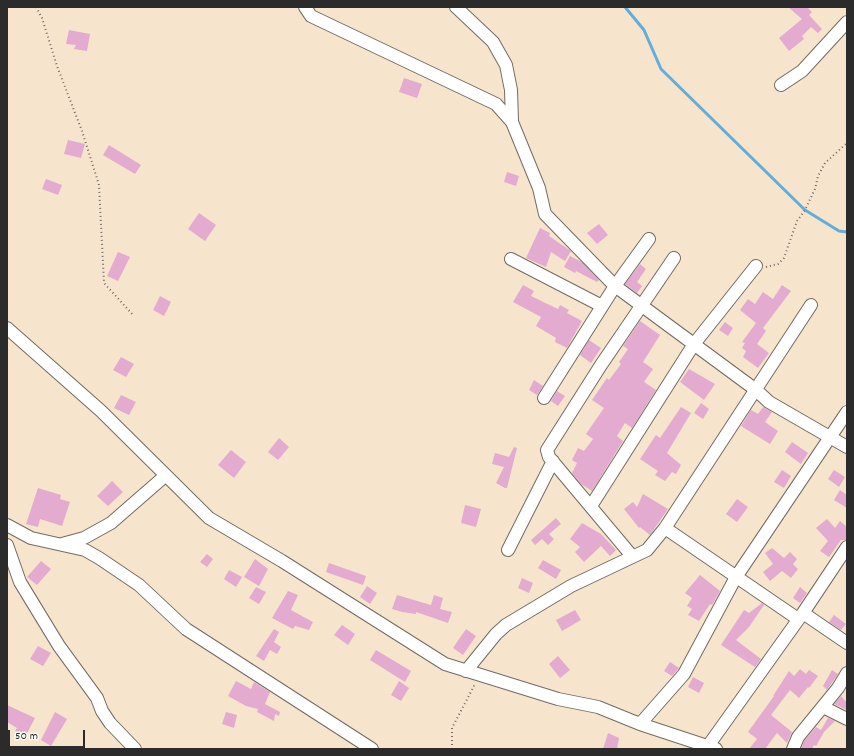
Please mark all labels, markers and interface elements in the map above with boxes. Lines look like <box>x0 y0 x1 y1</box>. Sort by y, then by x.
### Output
scale bar <box>10 722 87 748</box>
text: 50 m <box>15 728 38 745</box>

